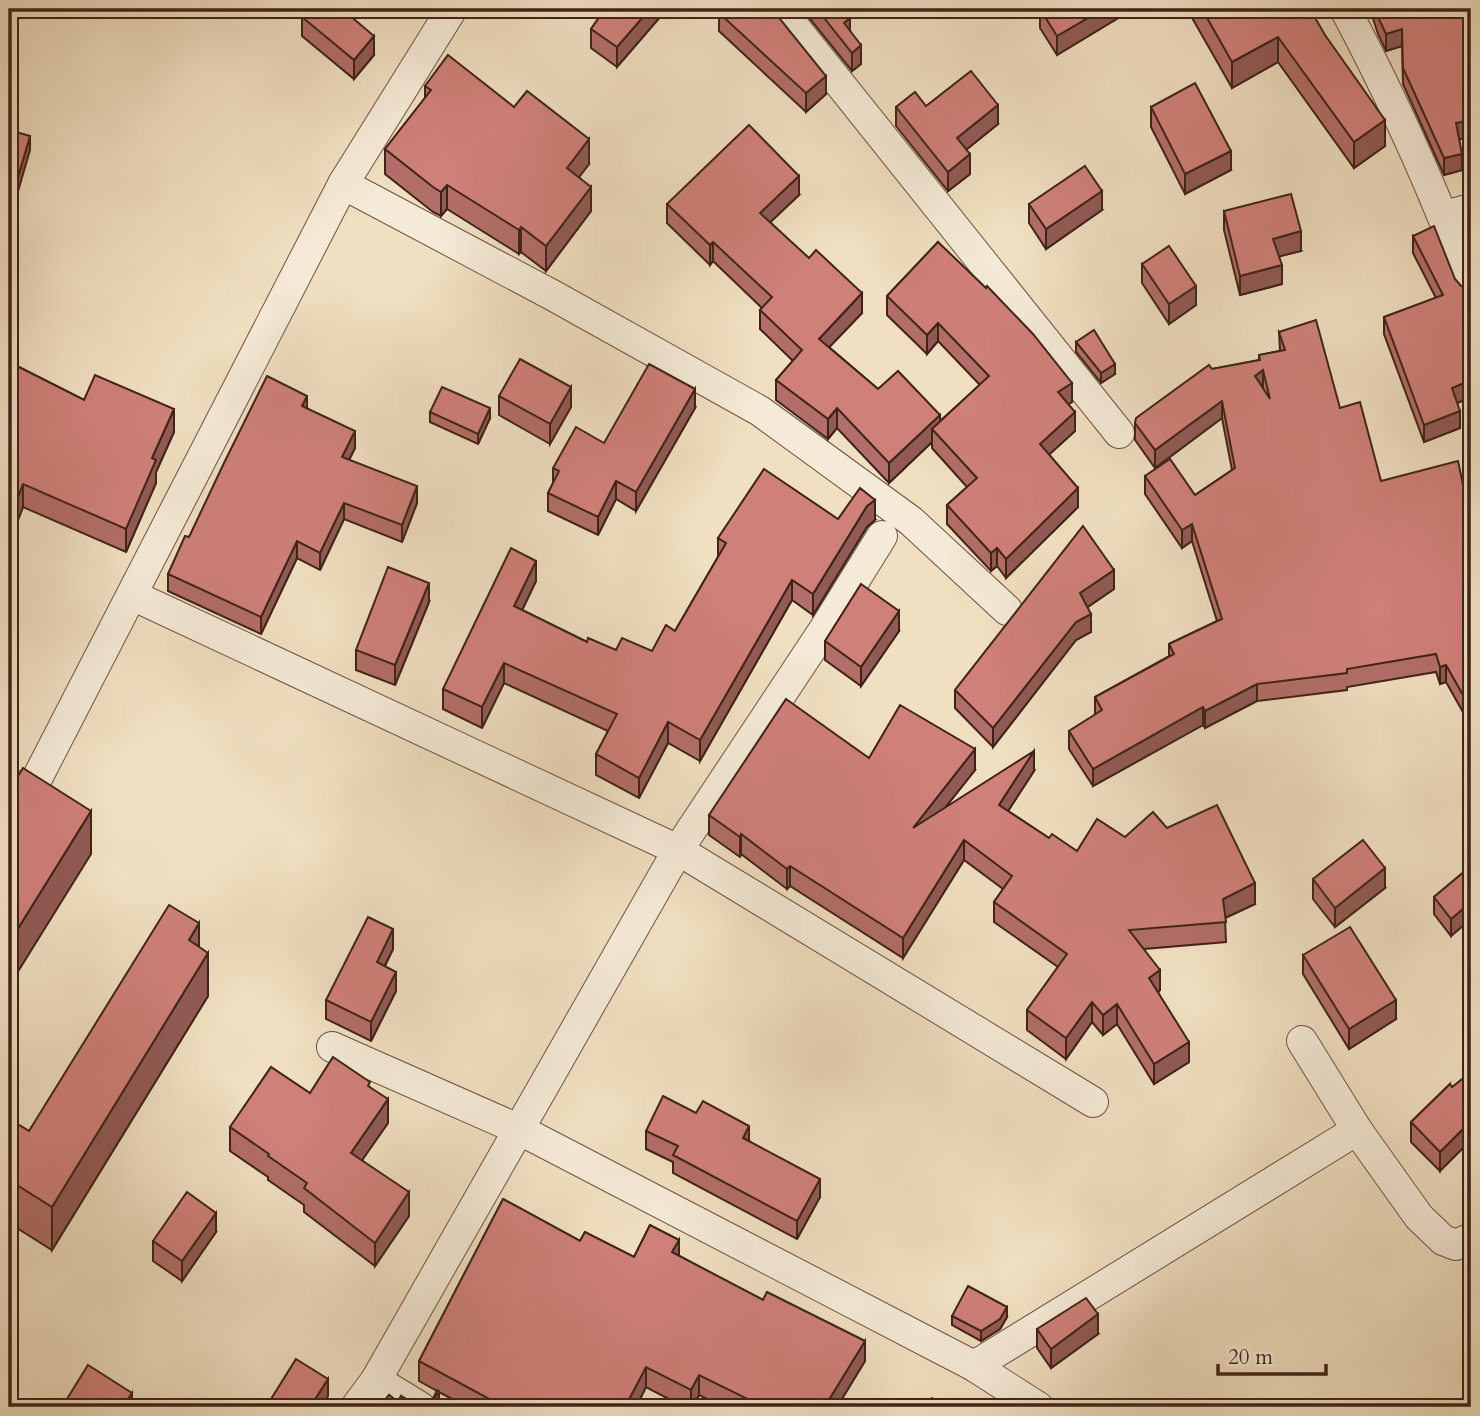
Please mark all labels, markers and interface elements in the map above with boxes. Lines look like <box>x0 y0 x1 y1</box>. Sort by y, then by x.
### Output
scale bar <box>1218 1332 1326 1376</box>
text: 20 m <box>1228 1343 1273 1372</box>

